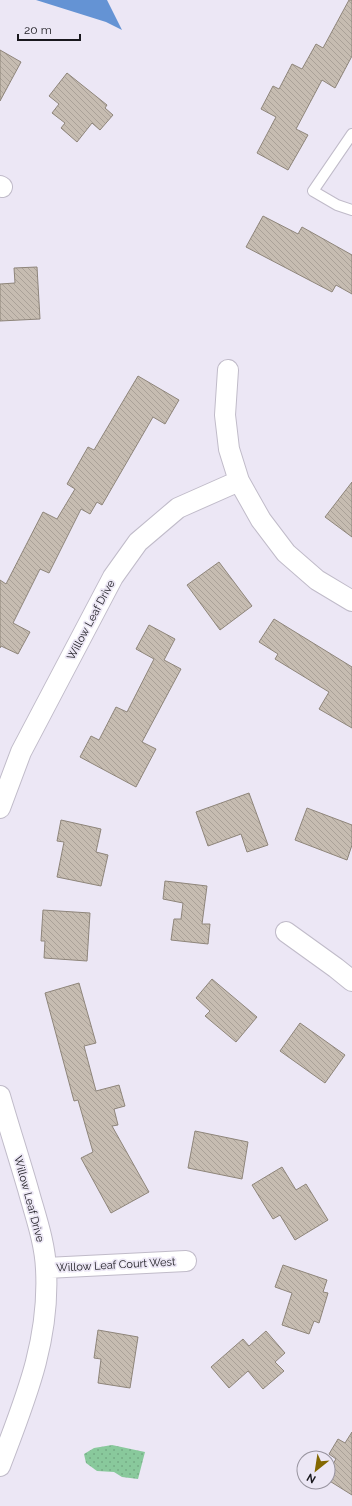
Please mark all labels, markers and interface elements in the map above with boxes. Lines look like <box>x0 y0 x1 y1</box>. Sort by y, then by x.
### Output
scale bar <box>18 16 80 42</box>
text: 20 m <box>24 23 52 37</box>
street label: Willow Leaf Drive <box>64 577 118 662</box>
street label: Willow Leaf Drive <box>11 1154 47 1244</box>
street label: Willow Leaf Court West <box>56 1255 176 1275</box>
north arrow <box>296 1450 336 1490</box>
text: N <box>304 1470 318 1486</box>

